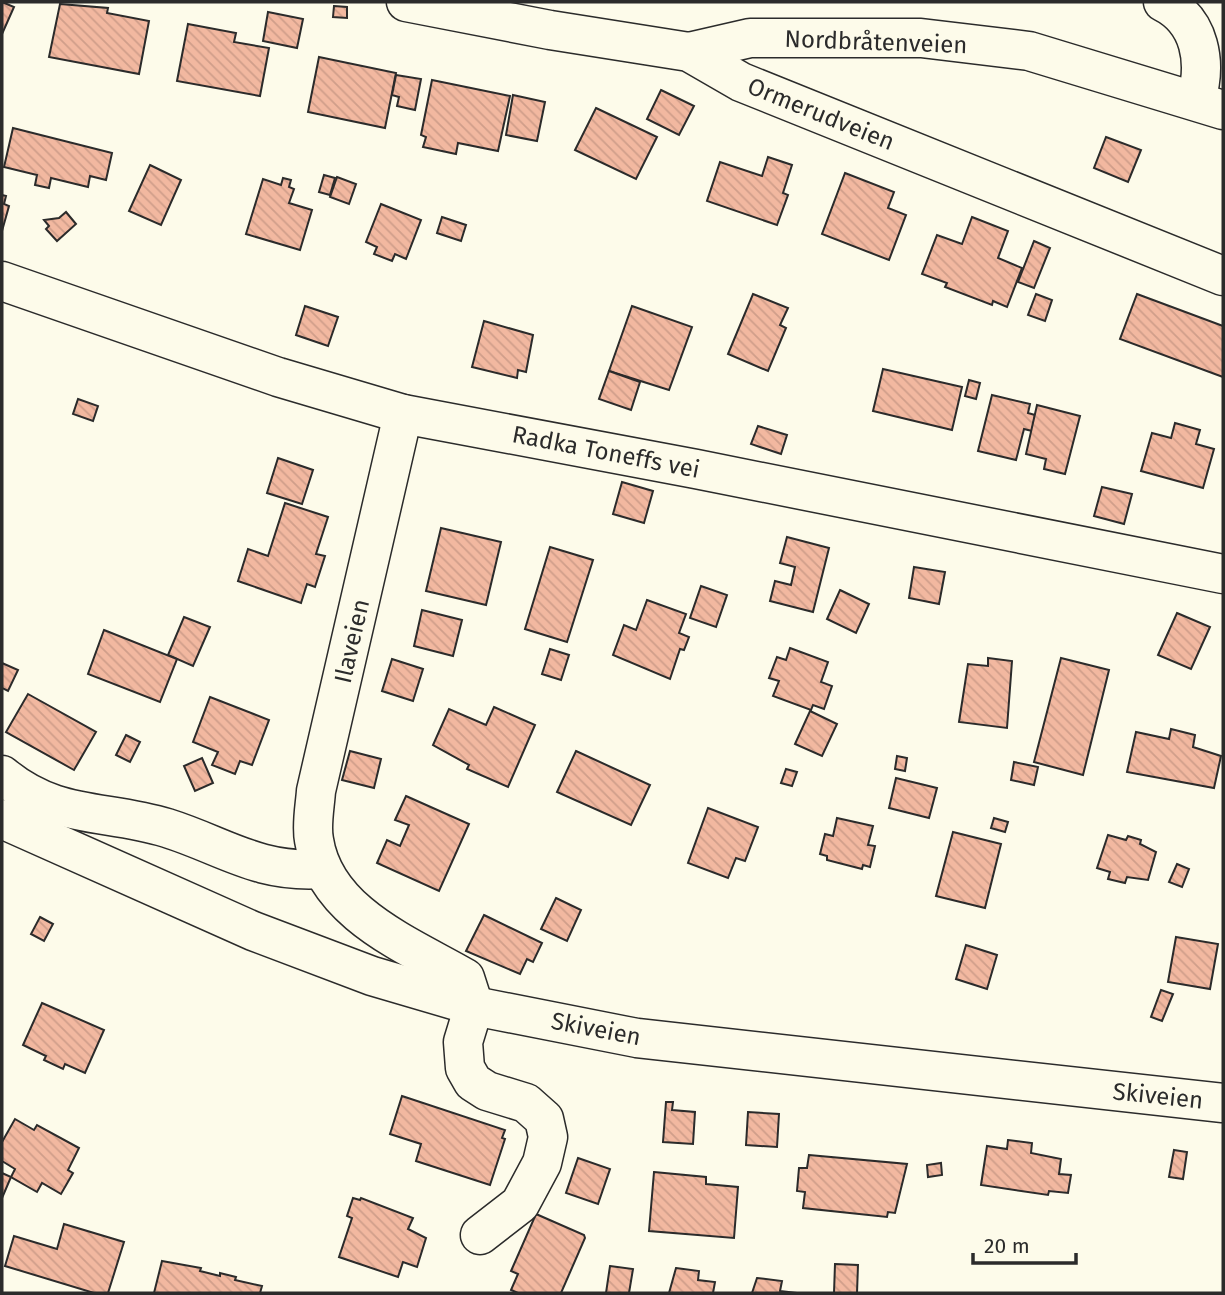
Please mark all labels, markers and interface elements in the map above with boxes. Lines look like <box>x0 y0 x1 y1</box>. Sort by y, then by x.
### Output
street label: Nordbråtenveien <box>784 25 968 59</box>
street label: Ormerudveien <box>744 72 898 156</box>
street label: Radka Toneffs vei <box>510 420 702 484</box>
street label: Ilaveien <box>329 596 375 686</box>
street label: Skiveien <box>549 1007 643 1051</box>
street label: Skiveien <box>1111 1077 1205 1115</box>
scale bar <box>973 1222 1076 1266</box>
text: 20 m <box>984 1233 1030 1259</box>

